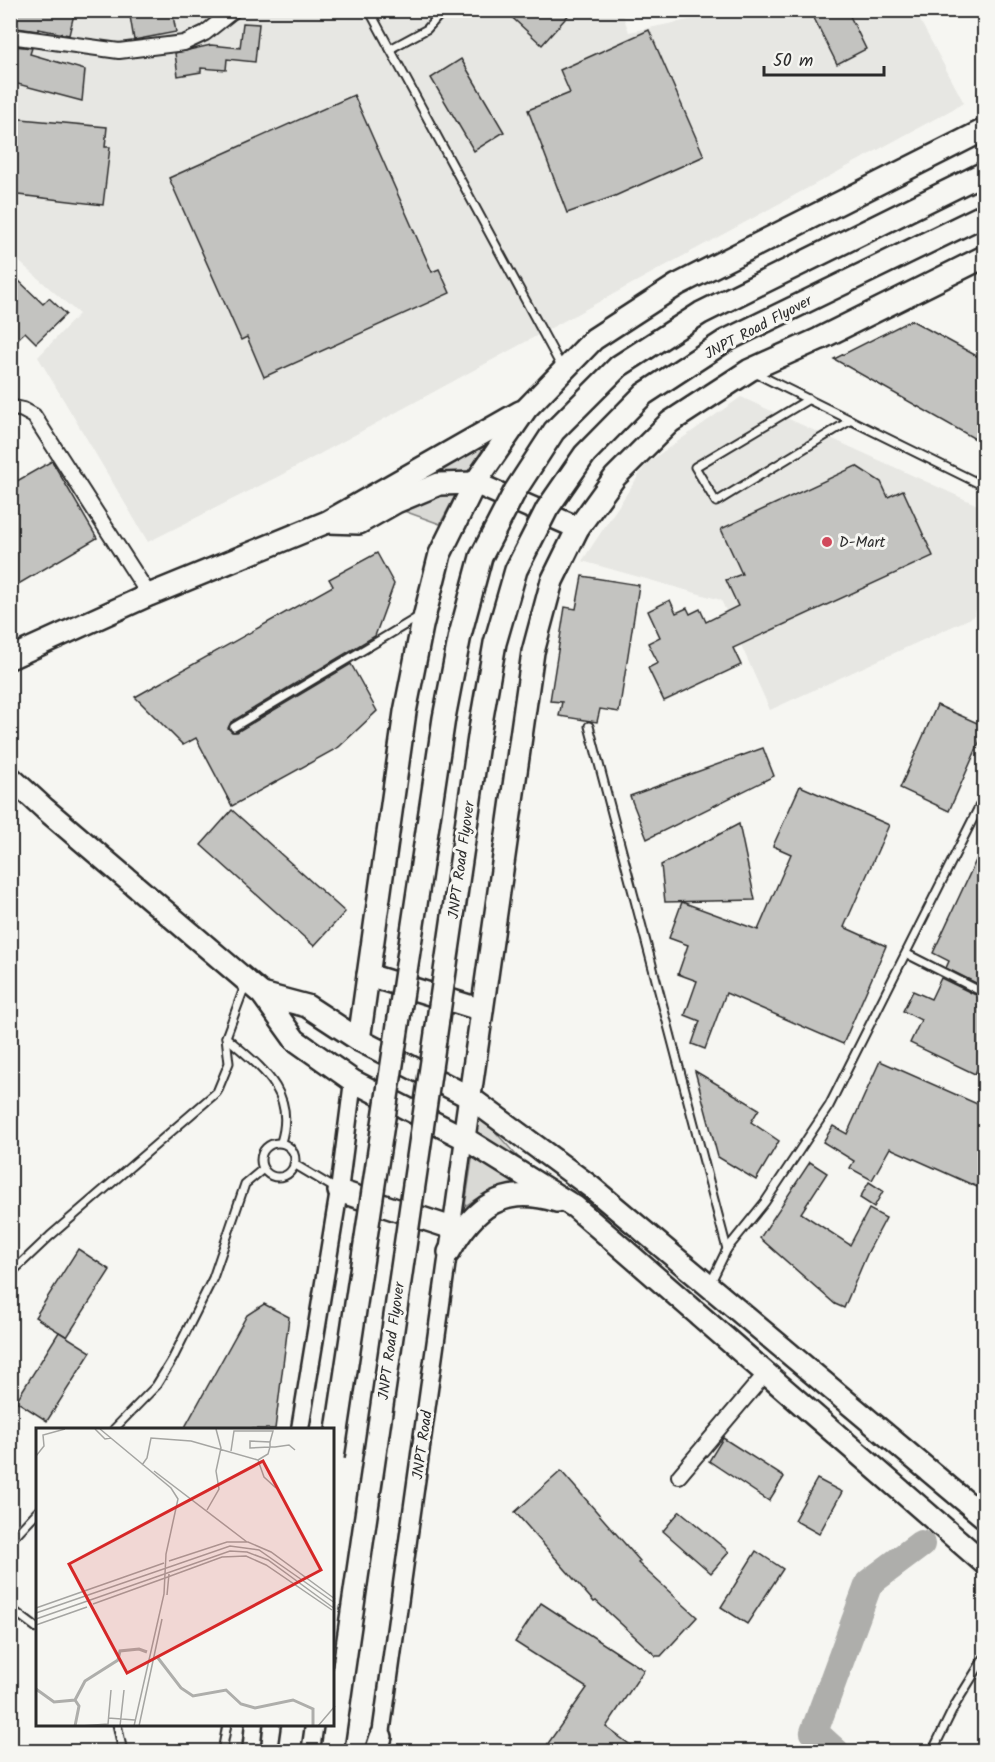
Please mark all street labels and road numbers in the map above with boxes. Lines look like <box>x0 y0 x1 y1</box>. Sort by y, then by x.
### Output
street label: JNPT Road Flyover <box>700 289 817 366</box>
street label: JNPT Road Flyover <box>442 799 482 921</box>
street label: JNPT Road Flyover <box>372 1280 412 1402</box>
street label: JNPT Road <box>406 1409 440 1481</box>

